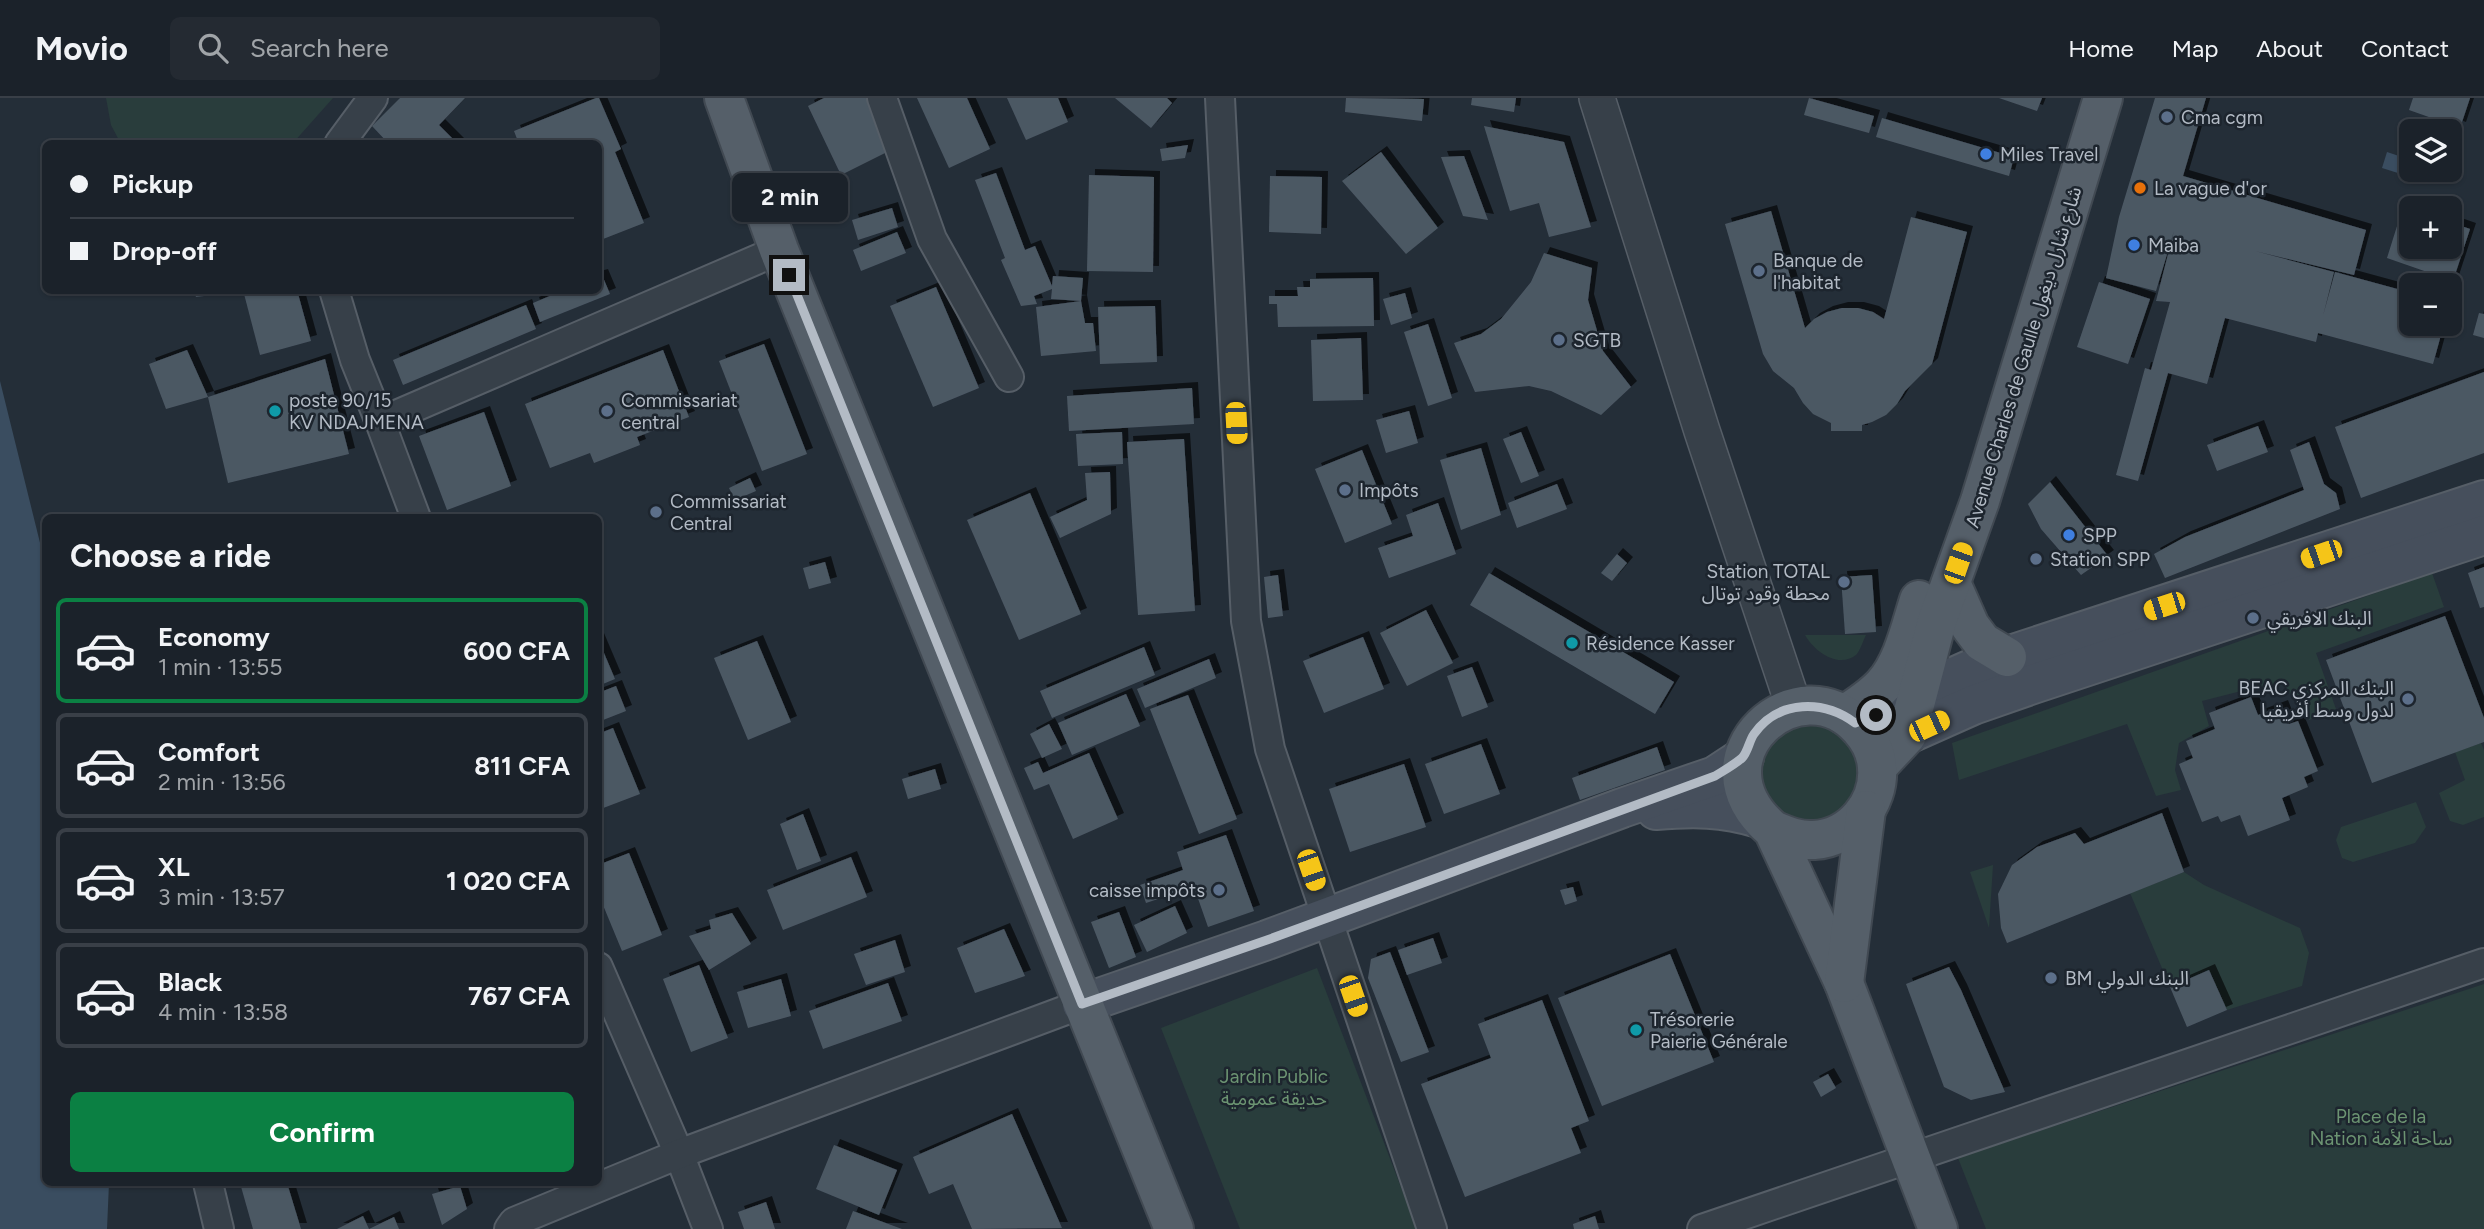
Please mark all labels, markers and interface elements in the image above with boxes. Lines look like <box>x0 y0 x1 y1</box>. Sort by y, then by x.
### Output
search box <box>170 17 660 80</box>
text: Movio <box>35 29 128 68</box>
icon: search <box>194 29 232 67</box>
text: Search here <box>250 32 389 64</box>
text: Home <box>2068 34 2134 63</box>
text: Map <box>2172 34 2218 63</box>
text: About <box>2256 34 2323 63</box>
text: Contact <box>2361 34 2449 63</box>
place label: Cma cgm <box>2181 106 2263 129</box>
marker: Cma cgm <box>2159 109 2175 125</box>
map controls <box>2399 119 2462 336</box>
button: layers <box>2399 119 2462 182</box>
place label: Miles Travel <box>2000 143 2098 166</box>
marker: Miles Travel <box>1978 146 1994 162</box>
text: Pickup <box>112 168 193 200</box>
callout: 2 min <box>731 174 847 222</box>
place label: La vague d'or <box>2154 177 2267 200</box>
marker: La vague d'or <box>2132 180 2148 196</box>
text: 2 min <box>761 183 819 211</box>
street label: Avenue Charles de Gaulle شارع شارل ديغول <box>1960 184 2088 531</box>
button: + <box>2399 196 2462 259</box>
place label: Maiba <box>2148 234 2199 257</box>
text: Drop-off <box>112 235 217 267</box>
marker: Maiba <box>2126 237 2142 253</box>
place label: Banque de l'habitat <box>1773 249 1863 294</box>
route end <box>773 259 805 291</box>
marker: Banque de l'habitat <box>1751 263 1767 279</box>
button: − <box>2399 273 2462 336</box>
place label: SGTB <box>1573 329 1621 352</box>
marker: SGTB <box>1551 332 1567 348</box>
place label: poste 90/15 KV NDAJMENA <box>289 389 424 434</box>
place label: Commissariat central <box>621 389 738 434</box>
car <box>1225 401 1248 445</box>
marker: poste 90/15 KV NDAJMENA <box>267 403 283 419</box>
marker: Commissariat central <box>599 403 615 419</box>
place label: Impôts <box>1359 479 1419 502</box>
marker: Impôts <box>1337 482 1353 498</box>
place label: Commissariat Central <box>670 490 787 535</box>
marker: Commissariat Central <box>648 504 664 520</box>
place label: SPP <box>2083 524 2117 547</box>
marker: SPP <box>2061 527 2077 543</box>
text: Choose a ride <box>70 537 271 575</box>
car <box>2298 537 2345 571</box>
car <box>1942 540 1975 586</box>
place label: Station SPP <box>2050 548 2150 571</box>
marker: Station SPP <box>2028 551 2044 567</box>
place label: Station TOTAL محطة وقود توتال <box>1702 560 1830 605</box>
marker: Station TOTAL محطة وقود توتال <box>1836 574 1852 590</box>
car <box>2141 590 2188 622</box>
place label: البنك الافريقي <box>2267 607 2372 633</box>
marker: البنك الافريقي <box>2245 610 2261 626</box>
icon: car <box>74 619 137 682</box>
text: Economy <box>158 621 270 653</box>
place label: Résidence Kasser <box>1586 632 1735 655</box>
text: 600 CFA <box>463 635 570 667</box>
marker: Résidence Kasser <box>1564 635 1580 651</box>
text: 1 min · 13:55 <box>158 653 282 681</box>
place label: BEAC البنك المركزي لدول وسط أفريقيا <box>2239 677 2394 722</box>
marker: BEAC البنك المركزي لدول وسط أفريقيا <box>2400 691 2416 707</box>
route start <box>1860 699 1892 731</box>
car <box>1906 708 1953 744</box>
icon: car <box>74 734 137 797</box>
text: Comfort <box>158 736 260 768</box>
text: 811 CFA <box>474 750 570 782</box>
text: 2 min · 13:56 <box>158 768 286 796</box>
car <box>1295 847 1328 893</box>
icon: car <box>74 849 137 912</box>
text: XL <box>158 851 190 883</box>
text: 1 020 CFA <box>446 865 570 897</box>
place label: caisse impôts <box>1089 879 1205 902</box>
marker: caisse impôts <box>1211 882 1227 898</box>
text: 3 min · 13:57 <box>158 883 285 911</box>
icon: car <box>74 964 137 1027</box>
text: Black <box>158 966 222 998</box>
place label: BM البنك الدولي <box>2065 967 2189 993</box>
marker: BM البنك الدولي <box>2043 970 2059 986</box>
car <box>1337 973 1370 1019</box>
text: 767 CFA <box>468 980 570 1012</box>
text: 4 min · 13:58 <box>158 998 288 1026</box>
place label: Trésorerie Paierie Générale <box>1650 1008 1788 1053</box>
marker: Trésorerie Paierie Générale <box>1628 1022 1644 1038</box>
park label: Jardin Public حديقة عمومية <box>1220 1065 1328 1110</box>
button: Confirm <box>70 1092 574 1172</box>
park label: Place de la Nation ساحة الأمة <box>2310 1105 2452 1150</box>

